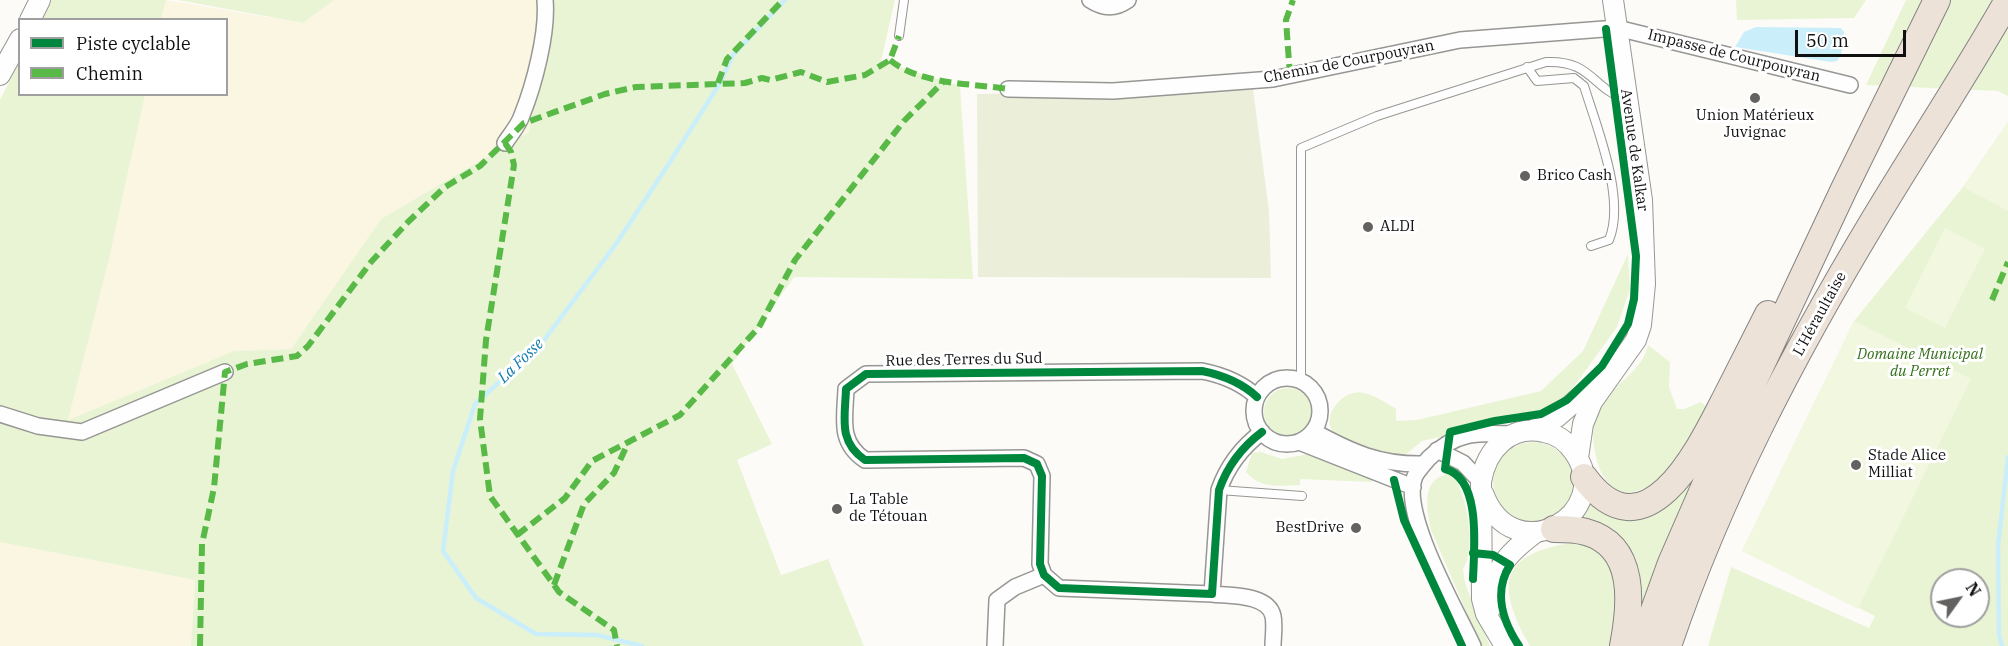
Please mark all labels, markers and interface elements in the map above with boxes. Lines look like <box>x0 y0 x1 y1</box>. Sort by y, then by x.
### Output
legend <box>18 18 228 96</box>
scale bar <box>1798 18 1909 56</box>
street label: Impasse de Courpouyran <box>1646 26 1822 86</box>
text: 50 m <box>1806 29 1849 52</box>
text: Piste cyclable <box>76 32 191 55</box>
street label: Chemin de Courpouyran <box>1262 37 1436 87</box>
text: Chemin <box>76 62 143 85</box>
street label: Avenue de Kalkar <box>1616 88 1652 212</box>
marker: Union Matérieux Juvignac <box>1748 91 1762 105</box>
place label: Union Matérieux Juvignac <box>1696 107 1814 142</box>
place label: Brico Cash <box>1537 167 1612 185</box>
marker: Brico Cash <box>1518 169 1532 183</box>
place label: ALDI <box>1380 218 1415 236</box>
marker: ALDI <box>1361 220 1375 234</box>
street label: L'Héraultaise <box>1789 269 1851 359</box>
water label: La Fosse <box>494 335 548 387</box>
park label: Domaine Municipal du Perret <box>1857 346 1983 381</box>
street label: Rue des Terres du Sud <box>885 350 1043 370</box>
place label: Stade Alice Milliat <box>1868 447 1946 482</box>
marker: Stade Alice Milliat <box>1849 458 1863 472</box>
place label: La Table de Tétouan <box>849 491 928 526</box>
marker: La Table de Tétouan <box>830 502 844 516</box>
place label: BestDrive <box>1276 519 1344 537</box>
marker: BestDrive <box>1349 521 1363 535</box>
north arrow <box>1930 568 1990 628</box>
text: N <box>1962 579 1985 600</box>

